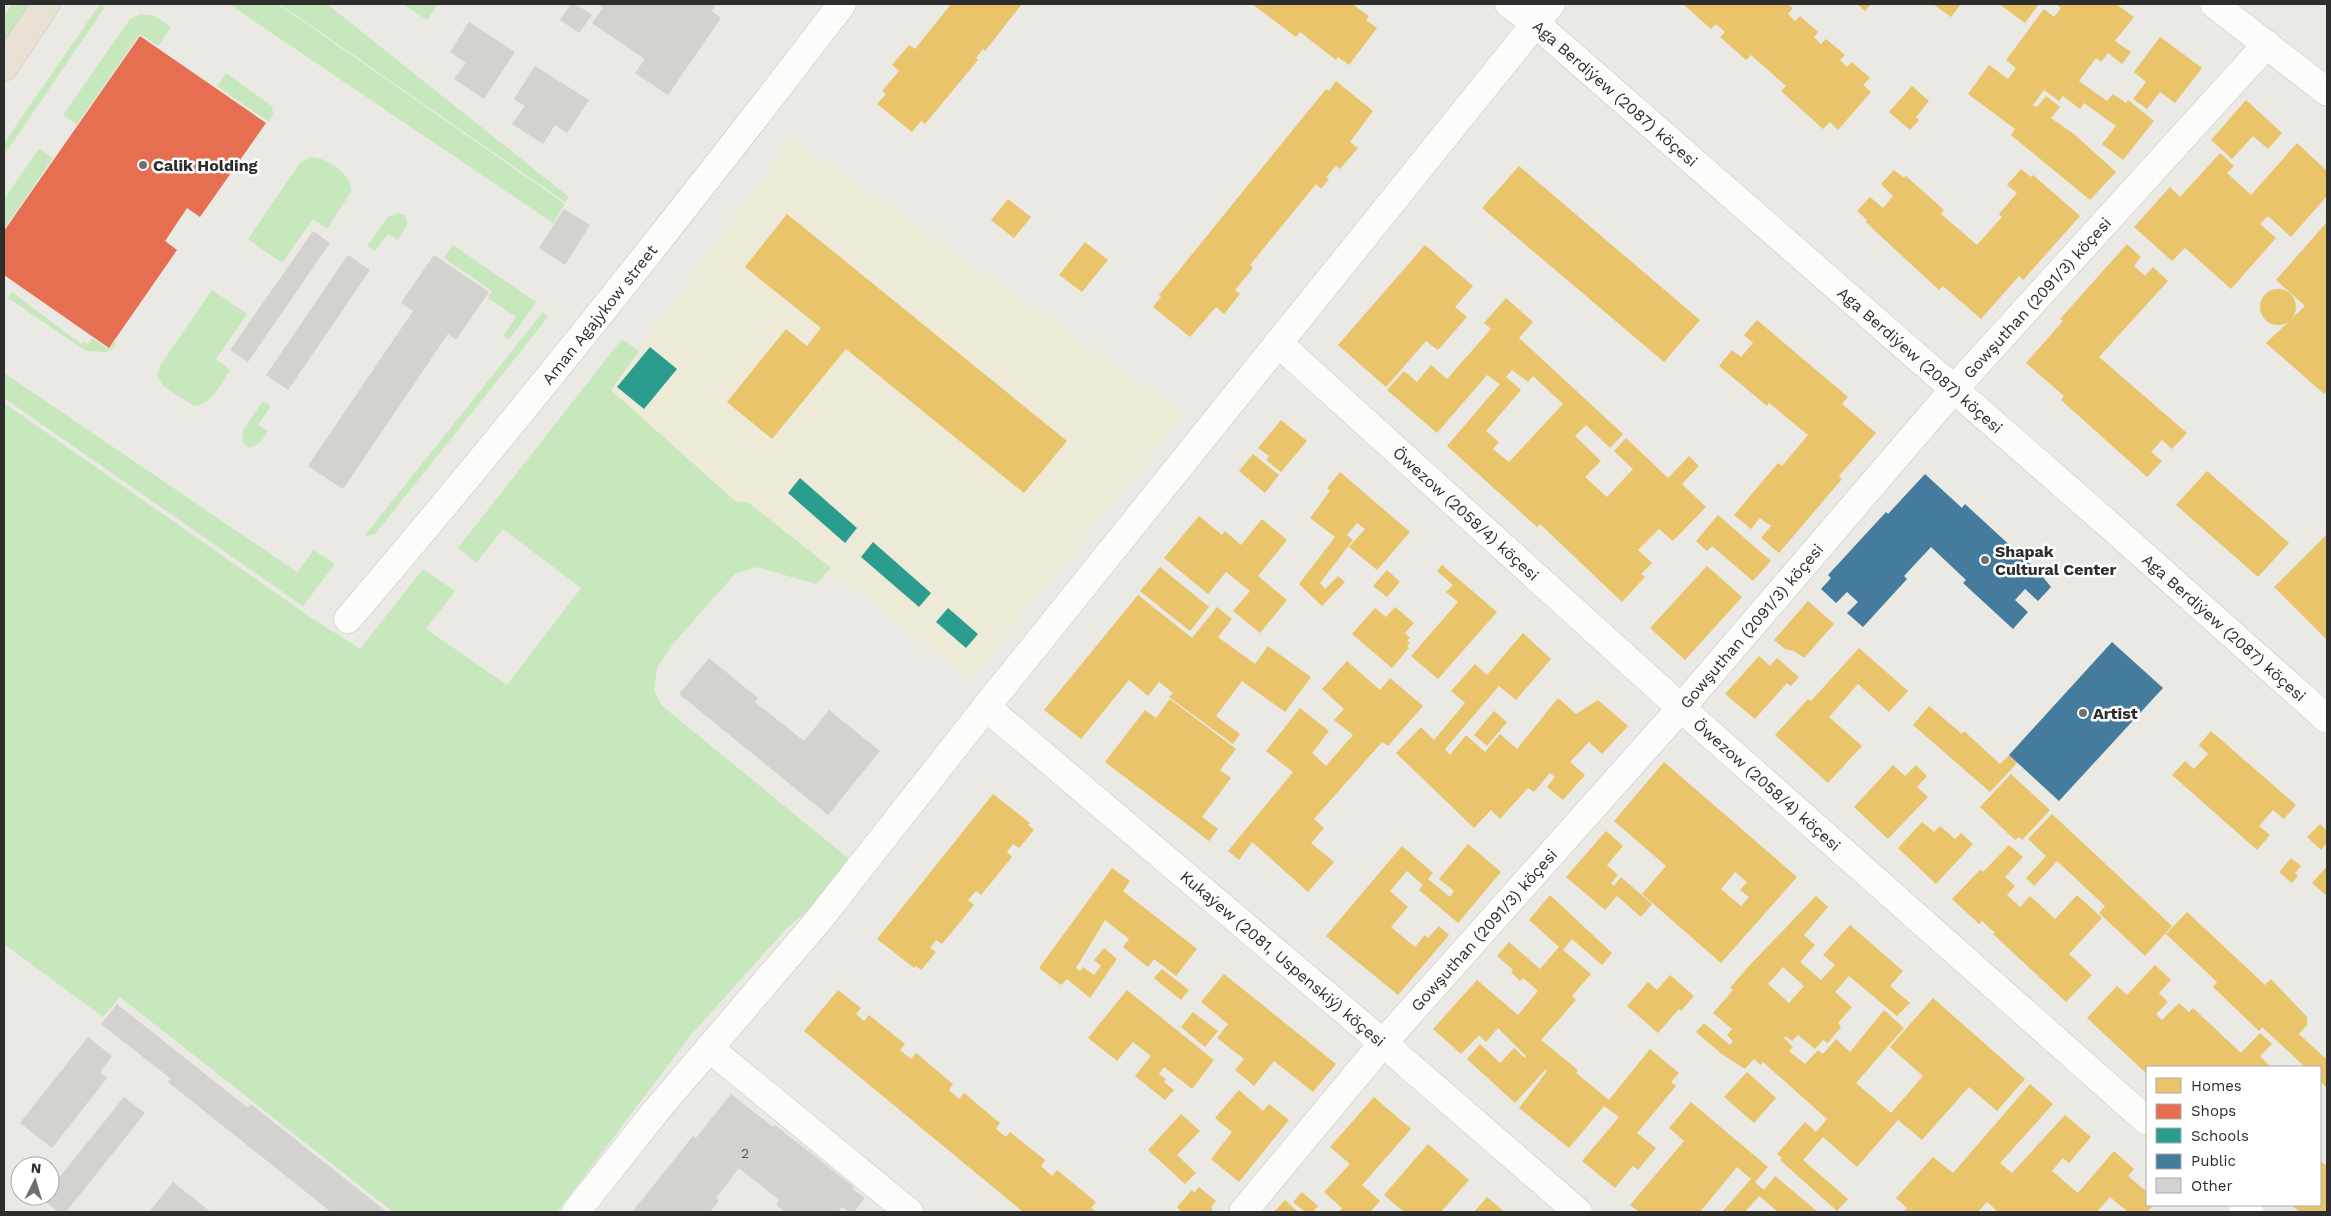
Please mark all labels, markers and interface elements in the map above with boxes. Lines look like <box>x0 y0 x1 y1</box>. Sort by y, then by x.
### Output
street label: Aga Berdiýew (2087) köçesi <box>1529 17 1701 171</box>
place label: Calik Holding <box>153 156 258 175</box>
marker: Calik Holding <box>137 159 149 171</box>
street label: Gowşuthan (2091/3) köçesi <box>1959 214 2115 382</box>
street label: Aman Agajykow street <box>538 241 661 388</box>
street label: Aga Berdiýew (2087) köçesi <box>1834 283 2006 437</box>
street label: Öwezow (2058/4) köçesi <box>1389 443 1543 585</box>
street label: Gowşuthan (2091/3) köçesi <box>1676 540 1827 712</box>
place label: Shapak Cultural Center <box>1995 542 2117 579</box>
street label: Aga Berdiýew (2087) köçesi <box>2138 550 2310 706</box>
marker: Shapak Cultural Center <box>1979 554 1991 566</box>
place label: Artist <box>2093 704 2138 723</box>
marker: Artist <box>2077 707 2089 719</box>
street label: Öwezow (2058/4) köçesi <box>1689 715 1844 855</box>
street label: Gowşuthan (2091/3) köçesi <box>1407 845 1561 1015</box>
street label: Kukaýew (2081, Uspenskiý) köçesi <box>1176 867 1389 1051</box>
legend <box>2146 1066 2321 1206</box>
text: Homes <box>2191 1077 2242 1095</box>
text: Shops <box>2191 1102 2236 1120</box>
text: Schools <box>2191 1127 2249 1145</box>
house number: 2 <box>741 1145 749 1161</box>
text: Public <box>2191 1152 2236 1170</box>
north arrow <box>10 1156 60 1206</box>
text: N <box>30 1160 42 1176</box>
text: Other <box>2191 1177 2233 1195</box>

